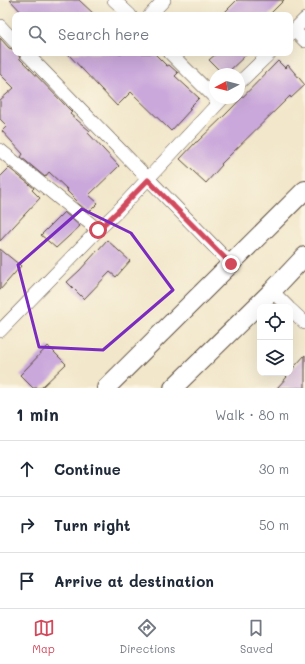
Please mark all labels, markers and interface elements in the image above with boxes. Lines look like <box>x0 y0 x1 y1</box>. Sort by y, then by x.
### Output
search box <box>12 12 293 56</box>
icon: search <box>26 23 48 45</box>
text: Search here <box>58 24 149 44</box>
north arrow <box>209 68 245 104</box>
route start <box>89 221 107 239</box>
route end <box>222 255 240 273</box>
map controls <box>257 304 293 376</box>
button: locate <box>257 304 293 340</box>
button: layers <box>257 340 293 376</box>
text: 1 min <box>16 403 59 425</box>
text: Walk · 80 m <box>215 406 289 423</box>
icon: ahead <box>16 458 38 480</box>
text: Continue <box>54 459 121 479</box>
text: 30 m <box>259 460 289 477</box>
icon: right <box>16 514 38 536</box>
text: Turn right <box>54 515 131 535</box>
text: 50 m <box>259 516 289 533</box>
icon: arrive <box>16 570 38 592</box>
text: Arrive at destination <box>54 571 214 591</box>
tab: Map <box>32 617 55 656</box>
tab: Directions <box>119 617 175 656</box>
tab: Saved <box>240 617 273 656</box>

